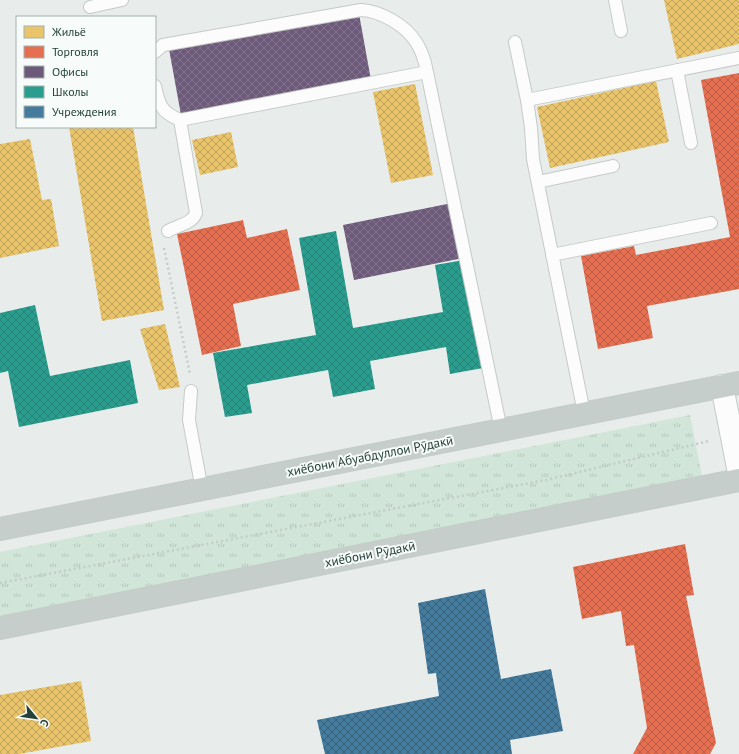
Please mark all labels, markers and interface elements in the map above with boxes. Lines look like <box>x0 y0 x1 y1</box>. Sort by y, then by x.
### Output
legend <box>16 16 156 128</box>
text: Жильё <box>51 24 86 39</box>
text: Торговля <box>52 44 98 59</box>
text: Офисы <box>52 64 88 79</box>
text: Школы <box>52 84 88 99</box>
text: Учреждения <box>52 104 116 119</box>
street label: хиёбони Абуабдуллои Рӯдакӣ <box>286 432 454 480</box>
street label: хиёбони Рӯдакӣ <box>323 537 417 571</box>
north arrow <box>16 698 56 738</box>
text: С <box>37 717 52 729</box>

